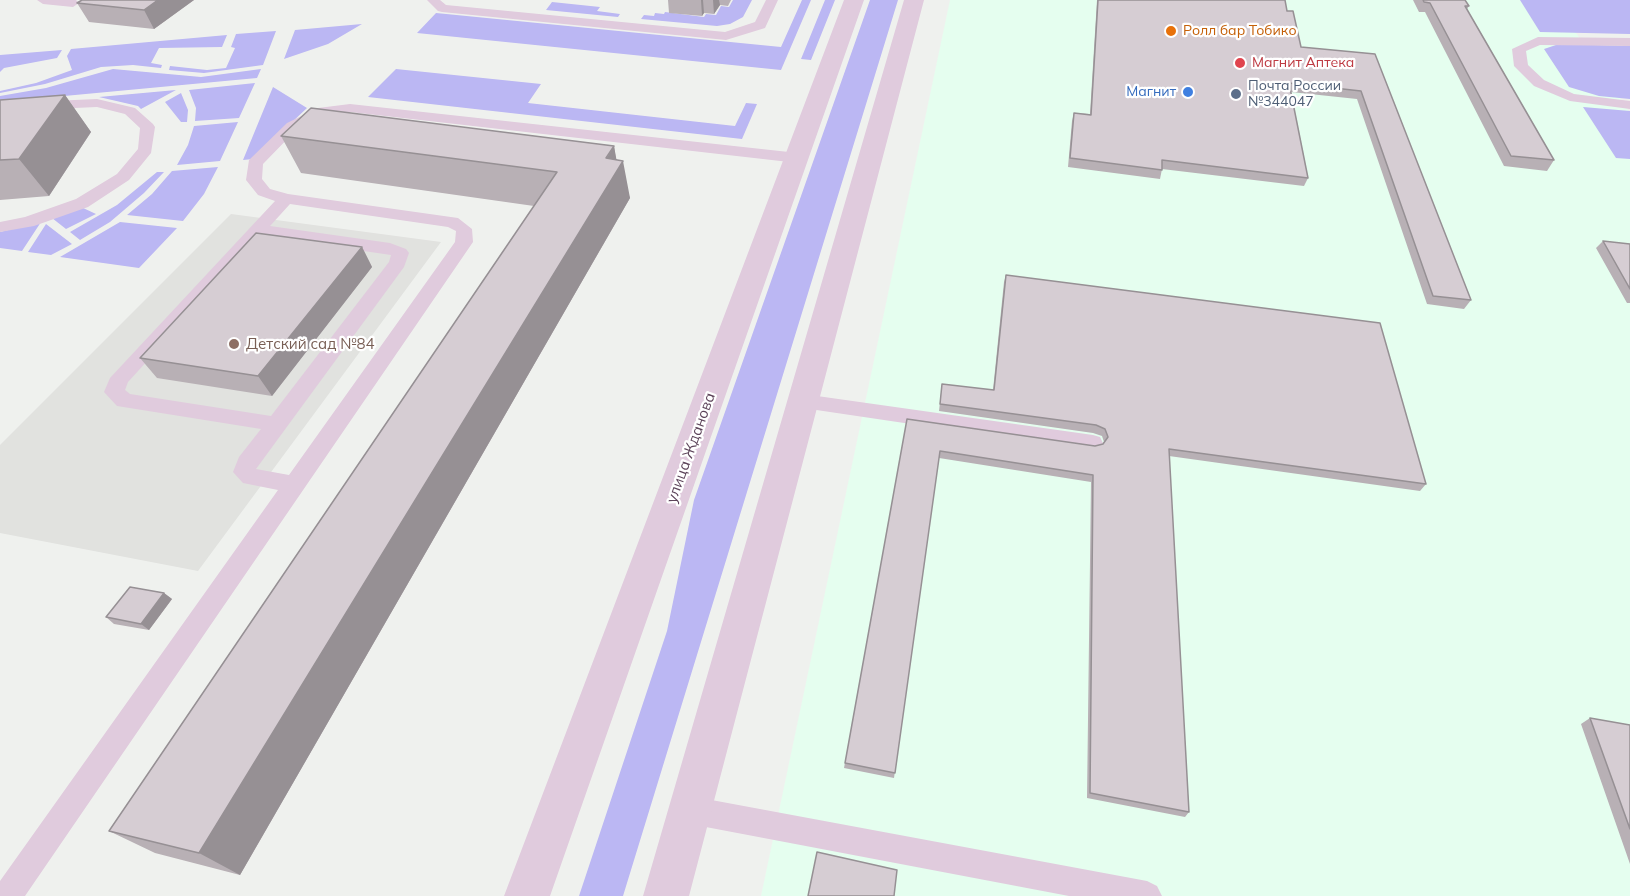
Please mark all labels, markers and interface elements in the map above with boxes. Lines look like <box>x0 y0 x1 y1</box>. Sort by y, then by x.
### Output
place label: Ролл бар Тобико <box>1183 23 1297 39</box>
marker: Ролл бар Тобико <box>1164 24 1178 38</box>
place label: Магнит Аптека <box>1252 55 1354 71</box>
marker: Магнит Аптека <box>1233 56 1247 70</box>
place label: Почта России №344047 <box>1248 78 1341 110</box>
place label: Магнит <box>1126 84 1176 100</box>
marker: Магнит <box>1181 85 1195 99</box>
marker: Почта России №344047 <box>1229 87 1243 101</box>
place label: Детский сад №84 <box>246 335 375 353</box>
marker: Детский сад №84 <box>227 337 241 351</box>
street label: улица Жданова <box>663 390 719 506</box>

